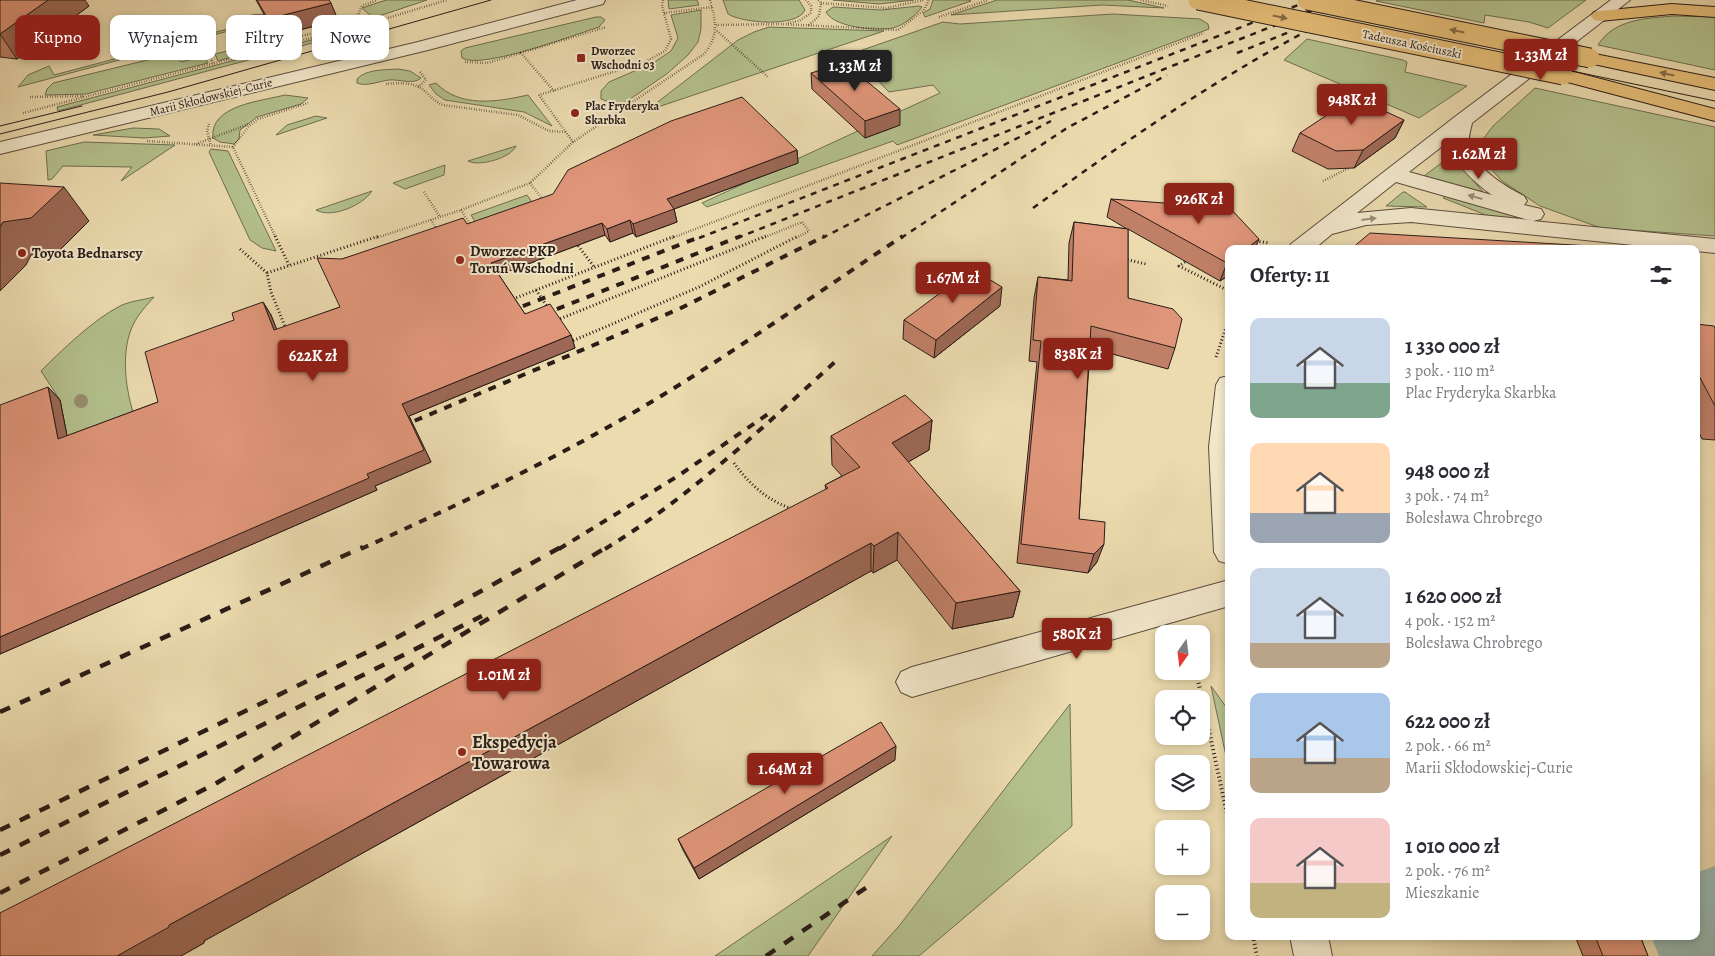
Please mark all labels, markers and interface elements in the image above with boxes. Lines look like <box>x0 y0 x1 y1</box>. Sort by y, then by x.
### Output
one-way arrow <box>1272 13 1287 21</box>
chip: Kupno <box>15 15 100 60</box>
chip: Wynajem <box>110 15 216 60</box>
chip: Filtry <box>226 15 302 60</box>
chip: Nowe <box>312 15 389 60</box>
street label: Tadeusza Kościuszki <box>1361 26 1463 62</box>
one-way arrow <box>1449 27 1464 35</box>
pin: 1.33M zł <box>1489 38 1593 81</box>
place label: Dworzec Wschodni 03 <box>590 43 655 73</box>
text: 1.33M zł <box>1515 44 1567 66</box>
pin: 1.33M zł <box>803 49 907 92</box>
marker: Dworzec Wschodni 03 <box>575 52 587 64</box>
text: 1.33M zł <box>829 55 881 77</box>
one-way arrow <box>1660 70 1675 78</box>
street label: Marii Skłodowskiej-Curie <box>148 74 274 120</box>
pin: 948K zł <box>1306 84 1398 126</box>
text: 948K zł <box>1328 89 1376 111</box>
place label: Plac Fryderyka Skarbka <box>585 98 659 128</box>
marker: Plac Fryderyka Skarbka <box>569 107 581 119</box>
pin: 1.62M zł <box>1427 138 1531 180</box>
text: 1.62M zł <box>1452 143 1506 165</box>
pin: 926K zł <box>1153 182 1245 225</box>
text: 926K zł <box>1175 188 1223 210</box>
one-way arrow <box>1468 193 1483 201</box>
one-way arrow <box>1361 214 1377 222</box>
place label: Dworzec PKP Toruń Wschodni <box>470 241 575 278</box>
place label: Toyota Bednarscy <box>32 243 143 263</box>
marker: Toyota Bednarscy <box>16 247 28 259</box>
marker: Dworzec PKP Toruń Wschodni <box>454 254 466 266</box>
text: Oferty: 11 <box>1250 261 1330 289</box>
icon: filters <box>1647 261 1675 289</box>
pin: 1.67M zł <box>901 262 1005 304</box>
text: 1.67M zł <box>927 267 979 289</box>
text: 1 330 000 zł <box>1405 332 1500 360</box>
pin: 838K zł <box>1032 338 1124 380</box>
icon: home <box>1290 338 1350 398</box>
pin: 622K zł <box>267 340 359 382</box>
text: 838K zł <box>1054 343 1102 365</box>
text: 622K zł <box>289 345 337 367</box>
text: 3 pok. · 110 m² <box>1405 360 1494 382</box>
text: Plac Fryderyka Skarbka <box>1405 382 1557 404</box>
text: 948 000 zł <box>1405 457 1490 485</box>
icon: home <box>1290 463 1350 523</box>
text: 3 pok. · 74 m² <box>1405 485 1489 507</box>
text: Bolesława Chrobrego <box>1405 507 1543 529</box>
text: 1 620 000 zł <box>1405 582 1502 610</box>
icon: home <box>1290 588 1350 648</box>
text: 4 pok. · 152 m² <box>1405 610 1496 632</box>
pin: 580K zł <box>1031 618 1123 660</box>
text: 580K zł <box>1053 623 1101 645</box>
north arrow <box>1155 625 1210 680</box>
map controls <box>1155 625 1210 940</box>
text: Bolesława Chrobrego <box>1405 632 1543 654</box>
pin: 1.01M zł <box>452 658 556 701</box>
text: 1.01M zł <box>478 664 530 686</box>
button: locate <box>1155 690 1210 745</box>
text: 622 000 zł <box>1405 707 1490 735</box>
icon: home <box>1290 713 1350 773</box>
place label: Ekspedycja Towarowa <box>472 730 557 775</box>
text: 2 pok. · 66 m² <box>1405 735 1491 757</box>
marker: Ekspedycja Towarowa <box>456 746 468 758</box>
pin: 1.64M zł <box>733 752 837 795</box>
button: layers <box>1155 755 1210 810</box>
text: Marii Skłodowskiej-Curie <box>1405 757 1573 779</box>
text: 1.64M zł <box>758 758 812 780</box>
button: + <box>1155 820 1210 875</box>
text: 1 010 000 zł <box>1405 832 1500 860</box>
icon: home <box>1290 838 1350 898</box>
text: 2 pok. · 76 m² <box>1405 860 1490 882</box>
text: Mieszkanie <box>1405 882 1479 904</box>
button: − <box>1155 885 1210 940</box>

